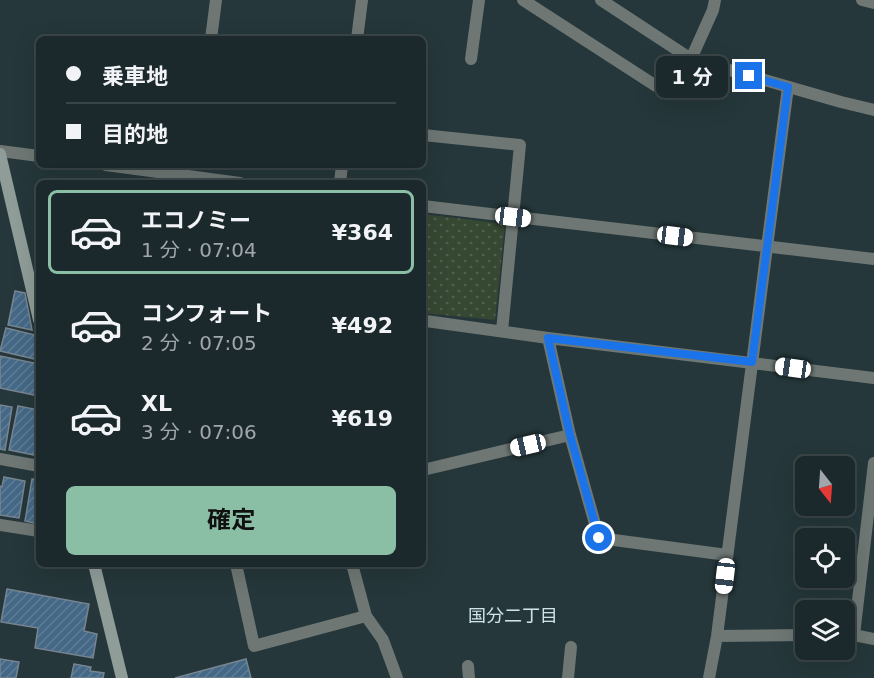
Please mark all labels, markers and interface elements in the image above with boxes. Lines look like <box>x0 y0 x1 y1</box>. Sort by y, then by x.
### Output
callout: 1 分 <box>656 55 728 97</box>
route end <box>735 62 762 89</box>
text: 乗車地 <box>102 64 168 89</box>
text: 1 分 <box>672 65 712 89</box>
text: 目的地 <box>102 122 168 147</box>
icon: car <box>69 205 123 259</box>
car <box>494 206 532 228</box>
text: エコノミー <box>141 208 251 233</box>
text: ¥364 <box>332 220 393 245</box>
car <box>656 225 694 247</box>
text: 1 分 · 07:04 <box>141 238 257 262</box>
icon: car <box>69 298 123 352</box>
text: コンフォート <box>141 301 272 326</box>
text: ¥492 <box>332 313 393 338</box>
text: 2 分 · 07:05 <box>141 331 257 355</box>
car <box>774 357 812 379</box>
icon: car <box>69 391 123 445</box>
text: XL <box>141 391 172 416</box>
text: ¥619 <box>332 406 393 431</box>
text: 3 分 · 07:06 <box>141 420 257 444</box>
car <box>508 432 548 458</box>
north arrow <box>795 456 855 516</box>
map controls <box>795 456 855 660</box>
button: 確定 <box>66 486 396 555</box>
route start <box>585 524 612 551</box>
button: locate <box>795 528 855 588</box>
car <box>714 557 736 595</box>
button: layers <box>795 600 855 660</box>
district label: 国分二丁目 <box>468 605 558 626</box>

